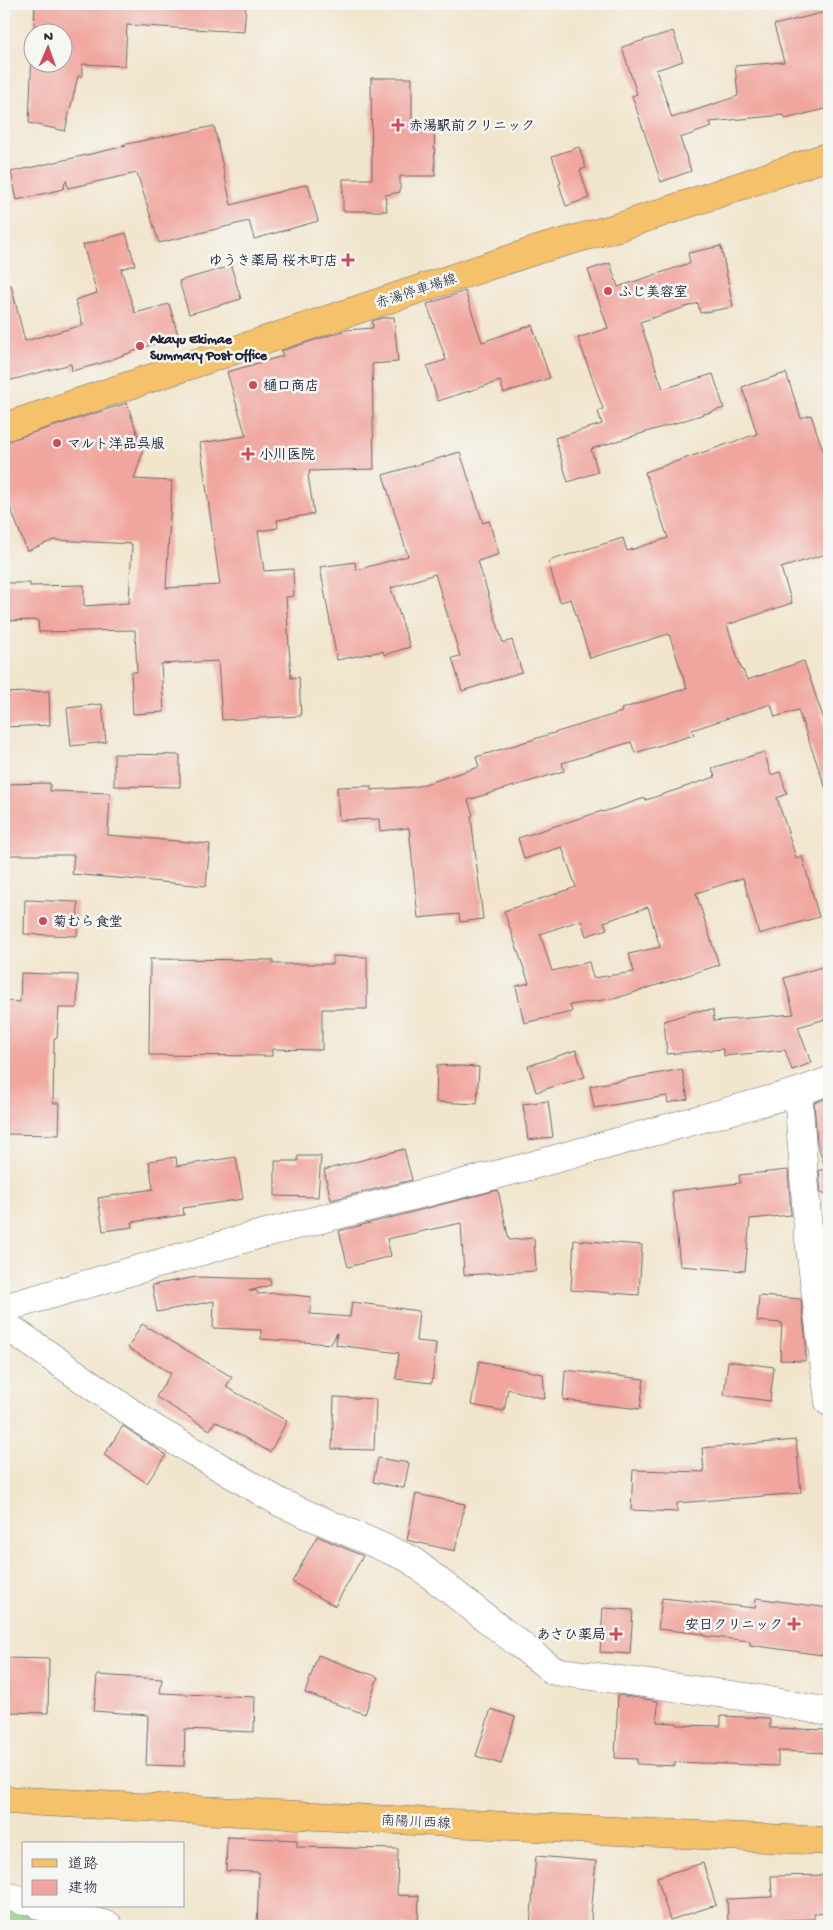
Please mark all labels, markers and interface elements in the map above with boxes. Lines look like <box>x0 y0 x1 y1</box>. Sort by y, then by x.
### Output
north arrow <box>22 22 72 72</box>
text: N <box>44 29 53 46</box>
marker: 赤湯駅前クリニック <box>391 118 405 132</box>
place label: 赤湯駅前クリニック <box>409 118 535 136</box>
place label: ゆうき薬局 桜木町店 <box>209 253 338 271</box>
marker: ゆうき薬局 桜木町店 <box>342 254 354 266</box>
street label: 赤湯停車場線 <box>374 271 459 313</box>
marker: ふじ美容室 <box>602 285 614 297</box>
place label: ふじ美容室 <box>618 285 688 302</box>
place label: Akayu Ekimae Summary Post Office <box>149 332 268 365</box>
marker: Akayu Ekimae Summary Post Office <box>134 340 146 352</box>
place label: 樋口商店 <box>263 378 319 396</box>
marker: 樋口商店 <box>247 379 259 391</box>
place label: マルト洋品呉服 <box>67 436 165 454</box>
marker: マルト洋品呉服 <box>51 437 63 449</box>
marker: 小川医院 <box>241 447 255 461</box>
place label: 小川医院 <box>259 447 315 465</box>
marker: 菊むら食堂 <box>37 915 49 927</box>
place label: 菊むら食堂 <box>53 915 123 932</box>
marker: 安日クリニック <box>787 1617 801 1631</box>
place label: 安日クリニック <box>685 1618 783 1635</box>
place label: あさひ薬局 <box>536 1627 606 1645</box>
marker: あさひ薬局 <box>610 1628 622 1640</box>
street label: 南陽川西線 <box>380 1813 451 1834</box>
legend <box>22 1842 185 1908</box>
text: 道路 <box>68 1856 98 1874</box>
text: 建物 <box>68 1880 98 1898</box>

